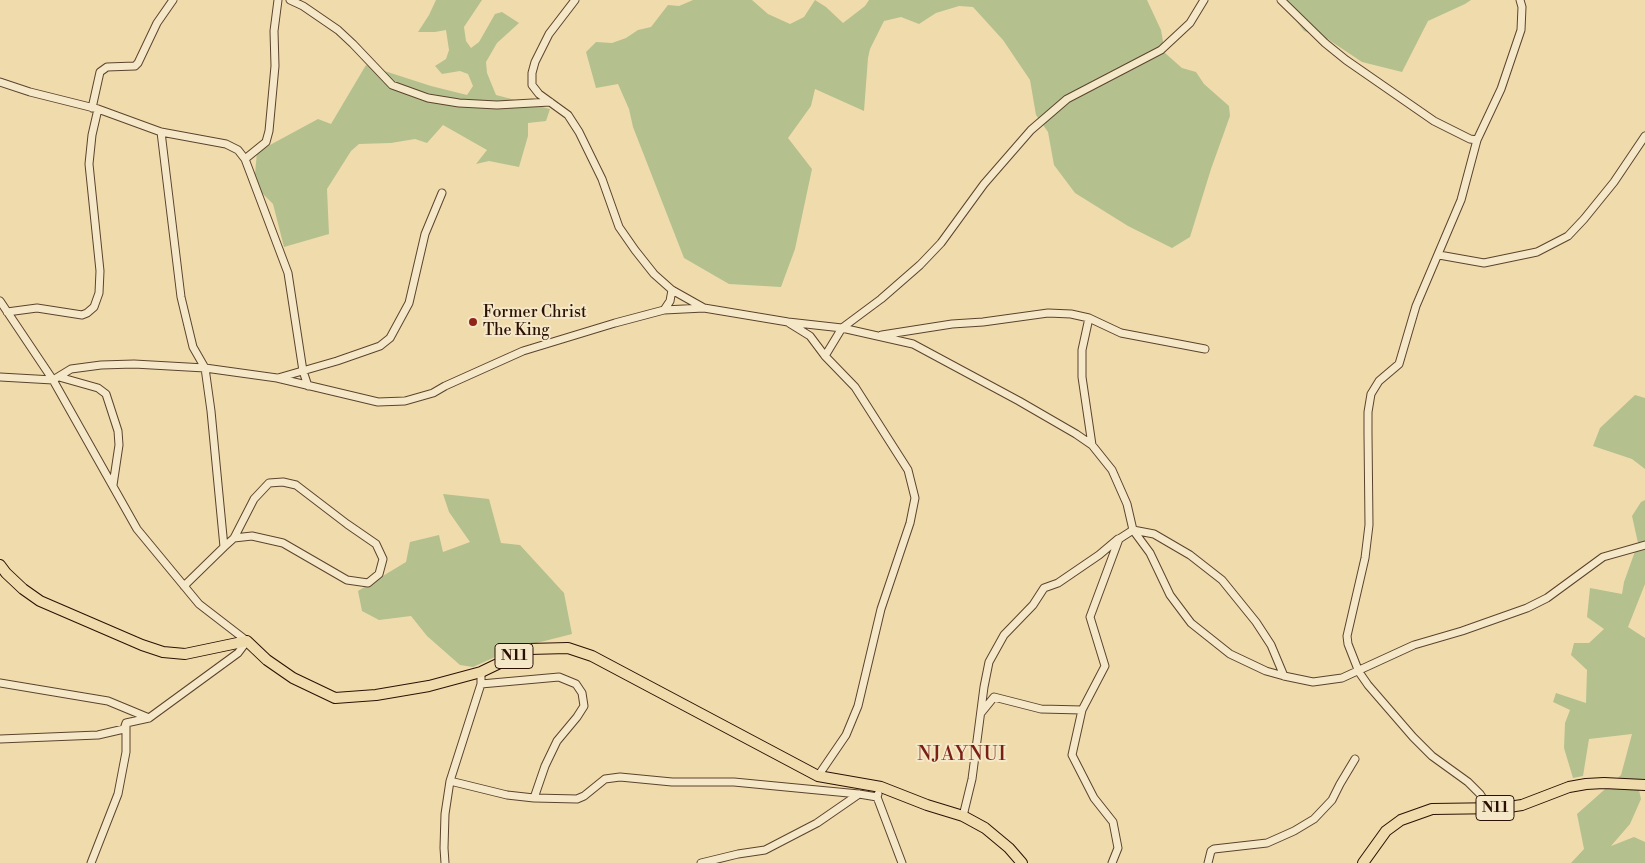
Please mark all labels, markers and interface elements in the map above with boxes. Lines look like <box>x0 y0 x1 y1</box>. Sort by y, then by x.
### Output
place label: Former Christ The King <box>483 303 587 341</box>
marker: Former Christ The King <box>467 316 479 328</box>
road number: N11 <box>495 644 533 668</box>
district label: NJAYNUI <box>916 744 1008 766</box>
road number: N11 <box>1476 796 1514 820</box>

